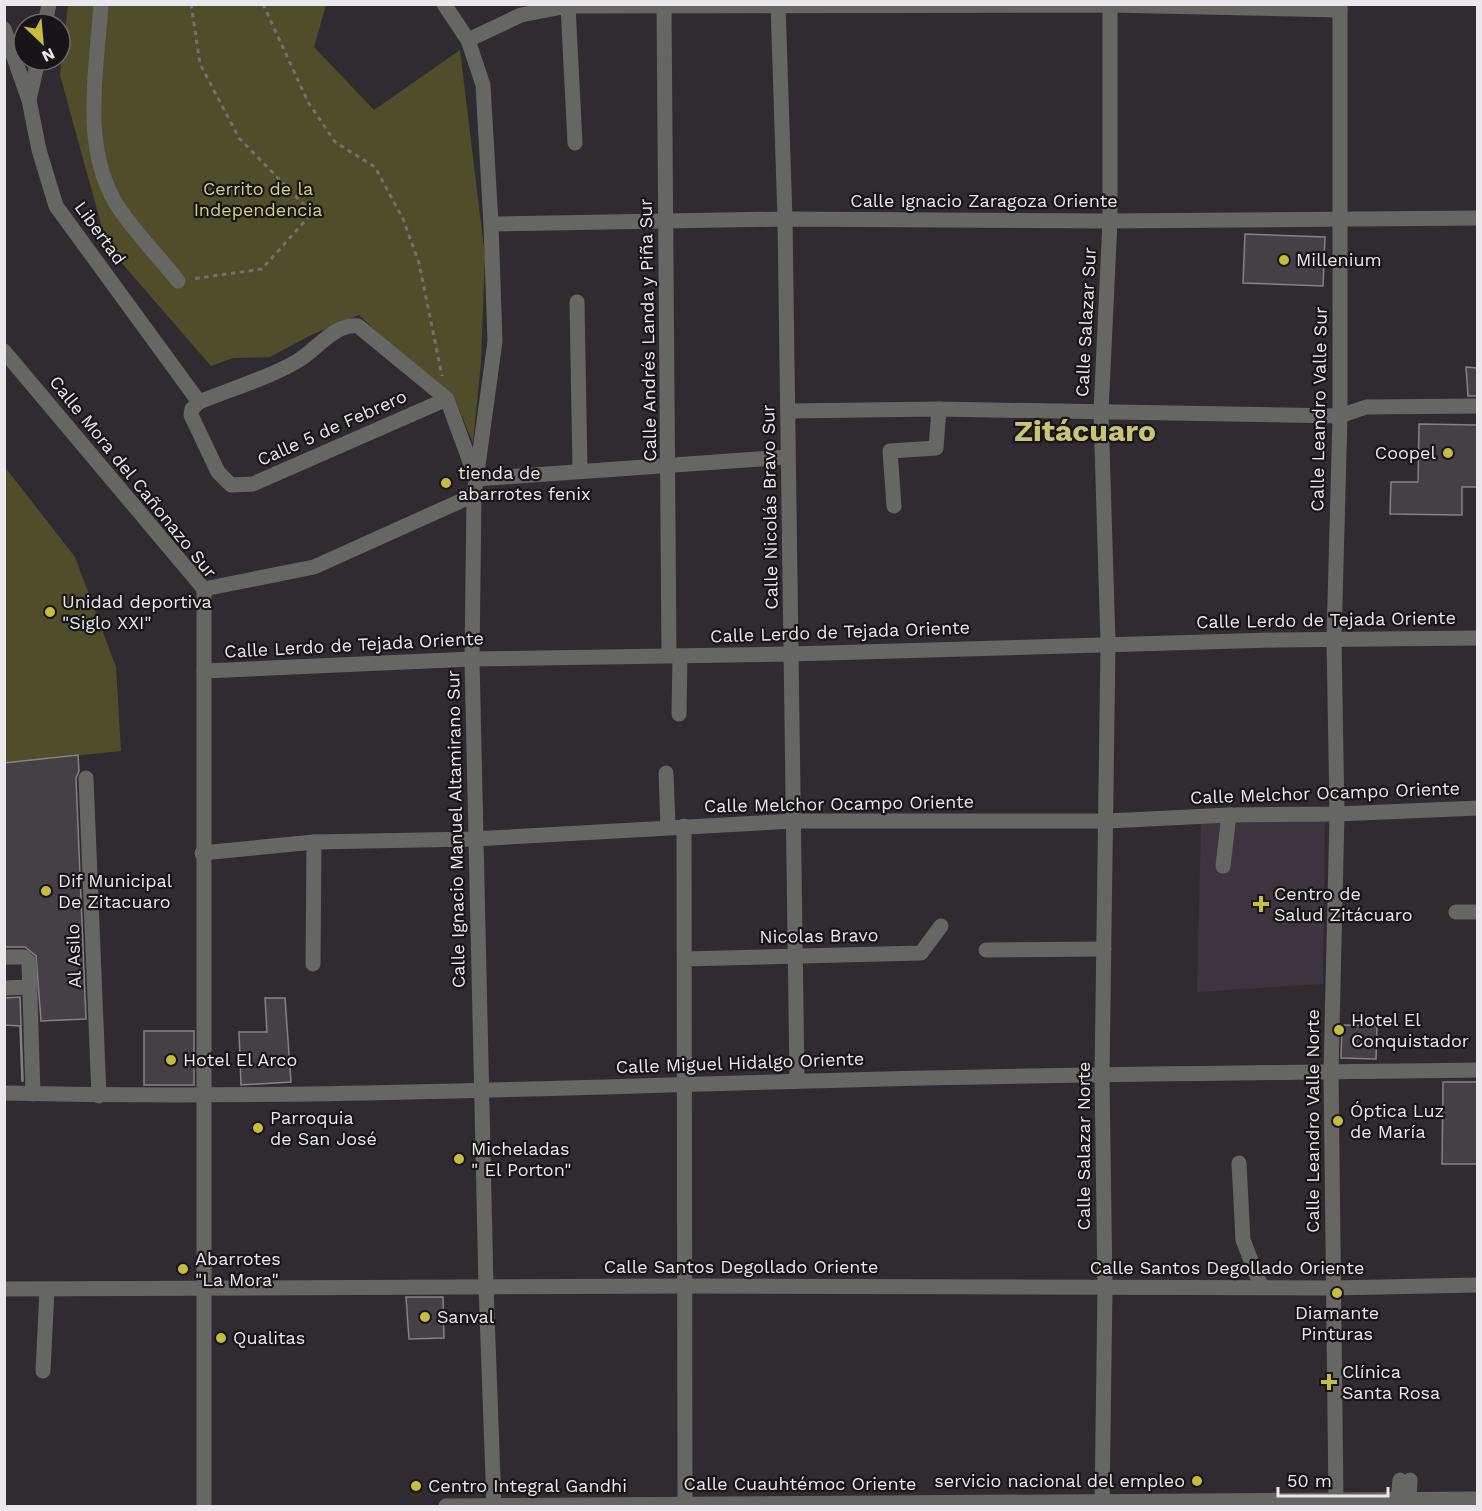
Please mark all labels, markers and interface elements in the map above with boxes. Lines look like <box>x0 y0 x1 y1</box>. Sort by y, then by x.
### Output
north arrow <box>12 12 72 72</box>
text: N <box>39 44 58 66</box>
park label: Cerrito de la Independencia <box>194 178 322 220</box>
street label: Calle Ignacio Zaragoza Oriente <box>850 190 1118 211</box>
street label: Libertad <box>70 197 130 268</box>
street label: Calle Andrés Landa y Piña Sur <box>635 198 660 462</box>
street label: Calle Salazar Sur <box>1071 246 1100 397</box>
place label: Millenium <box>1296 249 1382 270</box>
marker: Millenium <box>1277 253 1291 267</box>
street label: Calle Leandro Valle Sur <box>1306 306 1331 512</box>
street label: Calle Mora del Cañonazo Sur <box>45 371 221 582</box>
street label: Calle 5 de Febrero <box>254 385 410 470</box>
street label: Calle Nicolás Bravo Sur <box>757 404 782 610</box>
district label: Zitácuaro <box>1014 413 1156 448</box>
place label: Coopel <box>1375 442 1436 463</box>
marker: Coopel <box>1441 446 1455 460</box>
place label: tienda de abarrotes fenix <box>458 462 591 504</box>
marker: tienda de abarrotes fenix <box>439 476 453 490</box>
place label: Unidad deportiva "Siglo XXI" <box>62 591 212 633</box>
marker: Unidad deportiva "Siglo XXI" <box>43 605 57 619</box>
street label: Calle Lerdo de Tejada Oriente <box>1196 607 1456 632</box>
street label: Calle Lerdo de Tejada Oriente <box>710 616 970 647</box>
street label: Calle Lerdo de Tejada Oriente <box>224 627 484 662</box>
street label: Calle Ignacio Manuel Altamirano Sur <box>442 670 469 988</box>
street label: Calle Melchor Ocampo Oriente <box>1190 777 1460 808</box>
street label: Calle Melchor Ocampo Oriente <box>704 791 974 816</box>
place label: Dif Municipal De Zitacuaro <box>58 870 173 912</box>
place label: Centro de Salud Zitácuaro <box>1274 883 1413 925</box>
marker: Dif Municipal De Zitacuaro <box>39 884 53 898</box>
marker: Centro de Salud Zitácuaro <box>1252 895 1270 913</box>
street label: Al Asilo <box>62 923 85 989</box>
street label: Nicolas Bravo <box>759 924 879 947</box>
street label: Calle Leandro Valle Norte <box>1302 1009 1323 1233</box>
place label: Hotel El Conquistador <box>1351 1009 1469 1051</box>
marker: Hotel El Conquistador <box>1332 1023 1346 1037</box>
street label: Calle Miguel Hidalgo Oriente <box>615 1048 865 1077</box>
place label: Hotel El Arco <box>183 1049 297 1070</box>
marker: Hotel El Arco <box>164 1053 178 1067</box>
street label: Calle Salazar Norte <box>1073 1062 1094 1230</box>
place label: Óptica Luz de María <box>1350 1100 1444 1142</box>
place label: Parroquia de San José <box>270 1107 377 1149</box>
marker: Óptica Luz de María <box>1331 1114 1345 1128</box>
marker: Parroquia de San José <box>251 1121 265 1135</box>
place label: Micheladas " El Porton" <box>471 1138 572 1180</box>
marker: Micheladas " El Porton" <box>452 1152 466 1166</box>
place label: Abarrotes "La Mora" <box>195 1248 281 1290</box>
street label: Calle Santos Degollado Oriente <box>604 1256 878 1277</box>
street label: Calle Santos Degollado Oriente <box>1090 1257 1364 1278</box>
marker: Abarrotes "La Mora" <box>176 1262 190 1276</box>
marker: Diamante Pinturas <box>1330 1286 1344 1300</box>
place label: Diamante Pinturas <box>1295 1302 1379 1344</box>
place label: Sanval <box>437 1306 495 1327</box>
marker: Sanval <box>418 1310 432 1324</box>
place label: Qualitas <box>233 1327 305 1348</box>
marker: Qualitas <box>214 1331 228 1345</box>
place label: Clínica Santa Rosa <box>1342 1361 1440 1403</box>
marker: Clínica Santa Rosa <box>1320 1373 1338 1391</box>
scale bar <box>1278 1460 1388 1498</box>
place label: servicio nacional del empleo <box>934 1470 1185 1491</box>
text: 50 m <box>1287 1470 1332 1491</box>
street label: Calle Cuauhtémoc Oriente <box>684 1473 916 1494</box>
marker: servicio nacional del empleo <box>1190 1474 1204 1488</box>
place label: Centro Integral Gandhi <box>428 1475 627 1496</box>
marker: Centro Integral Gandhi <box>409 1479 423 1493</box>

